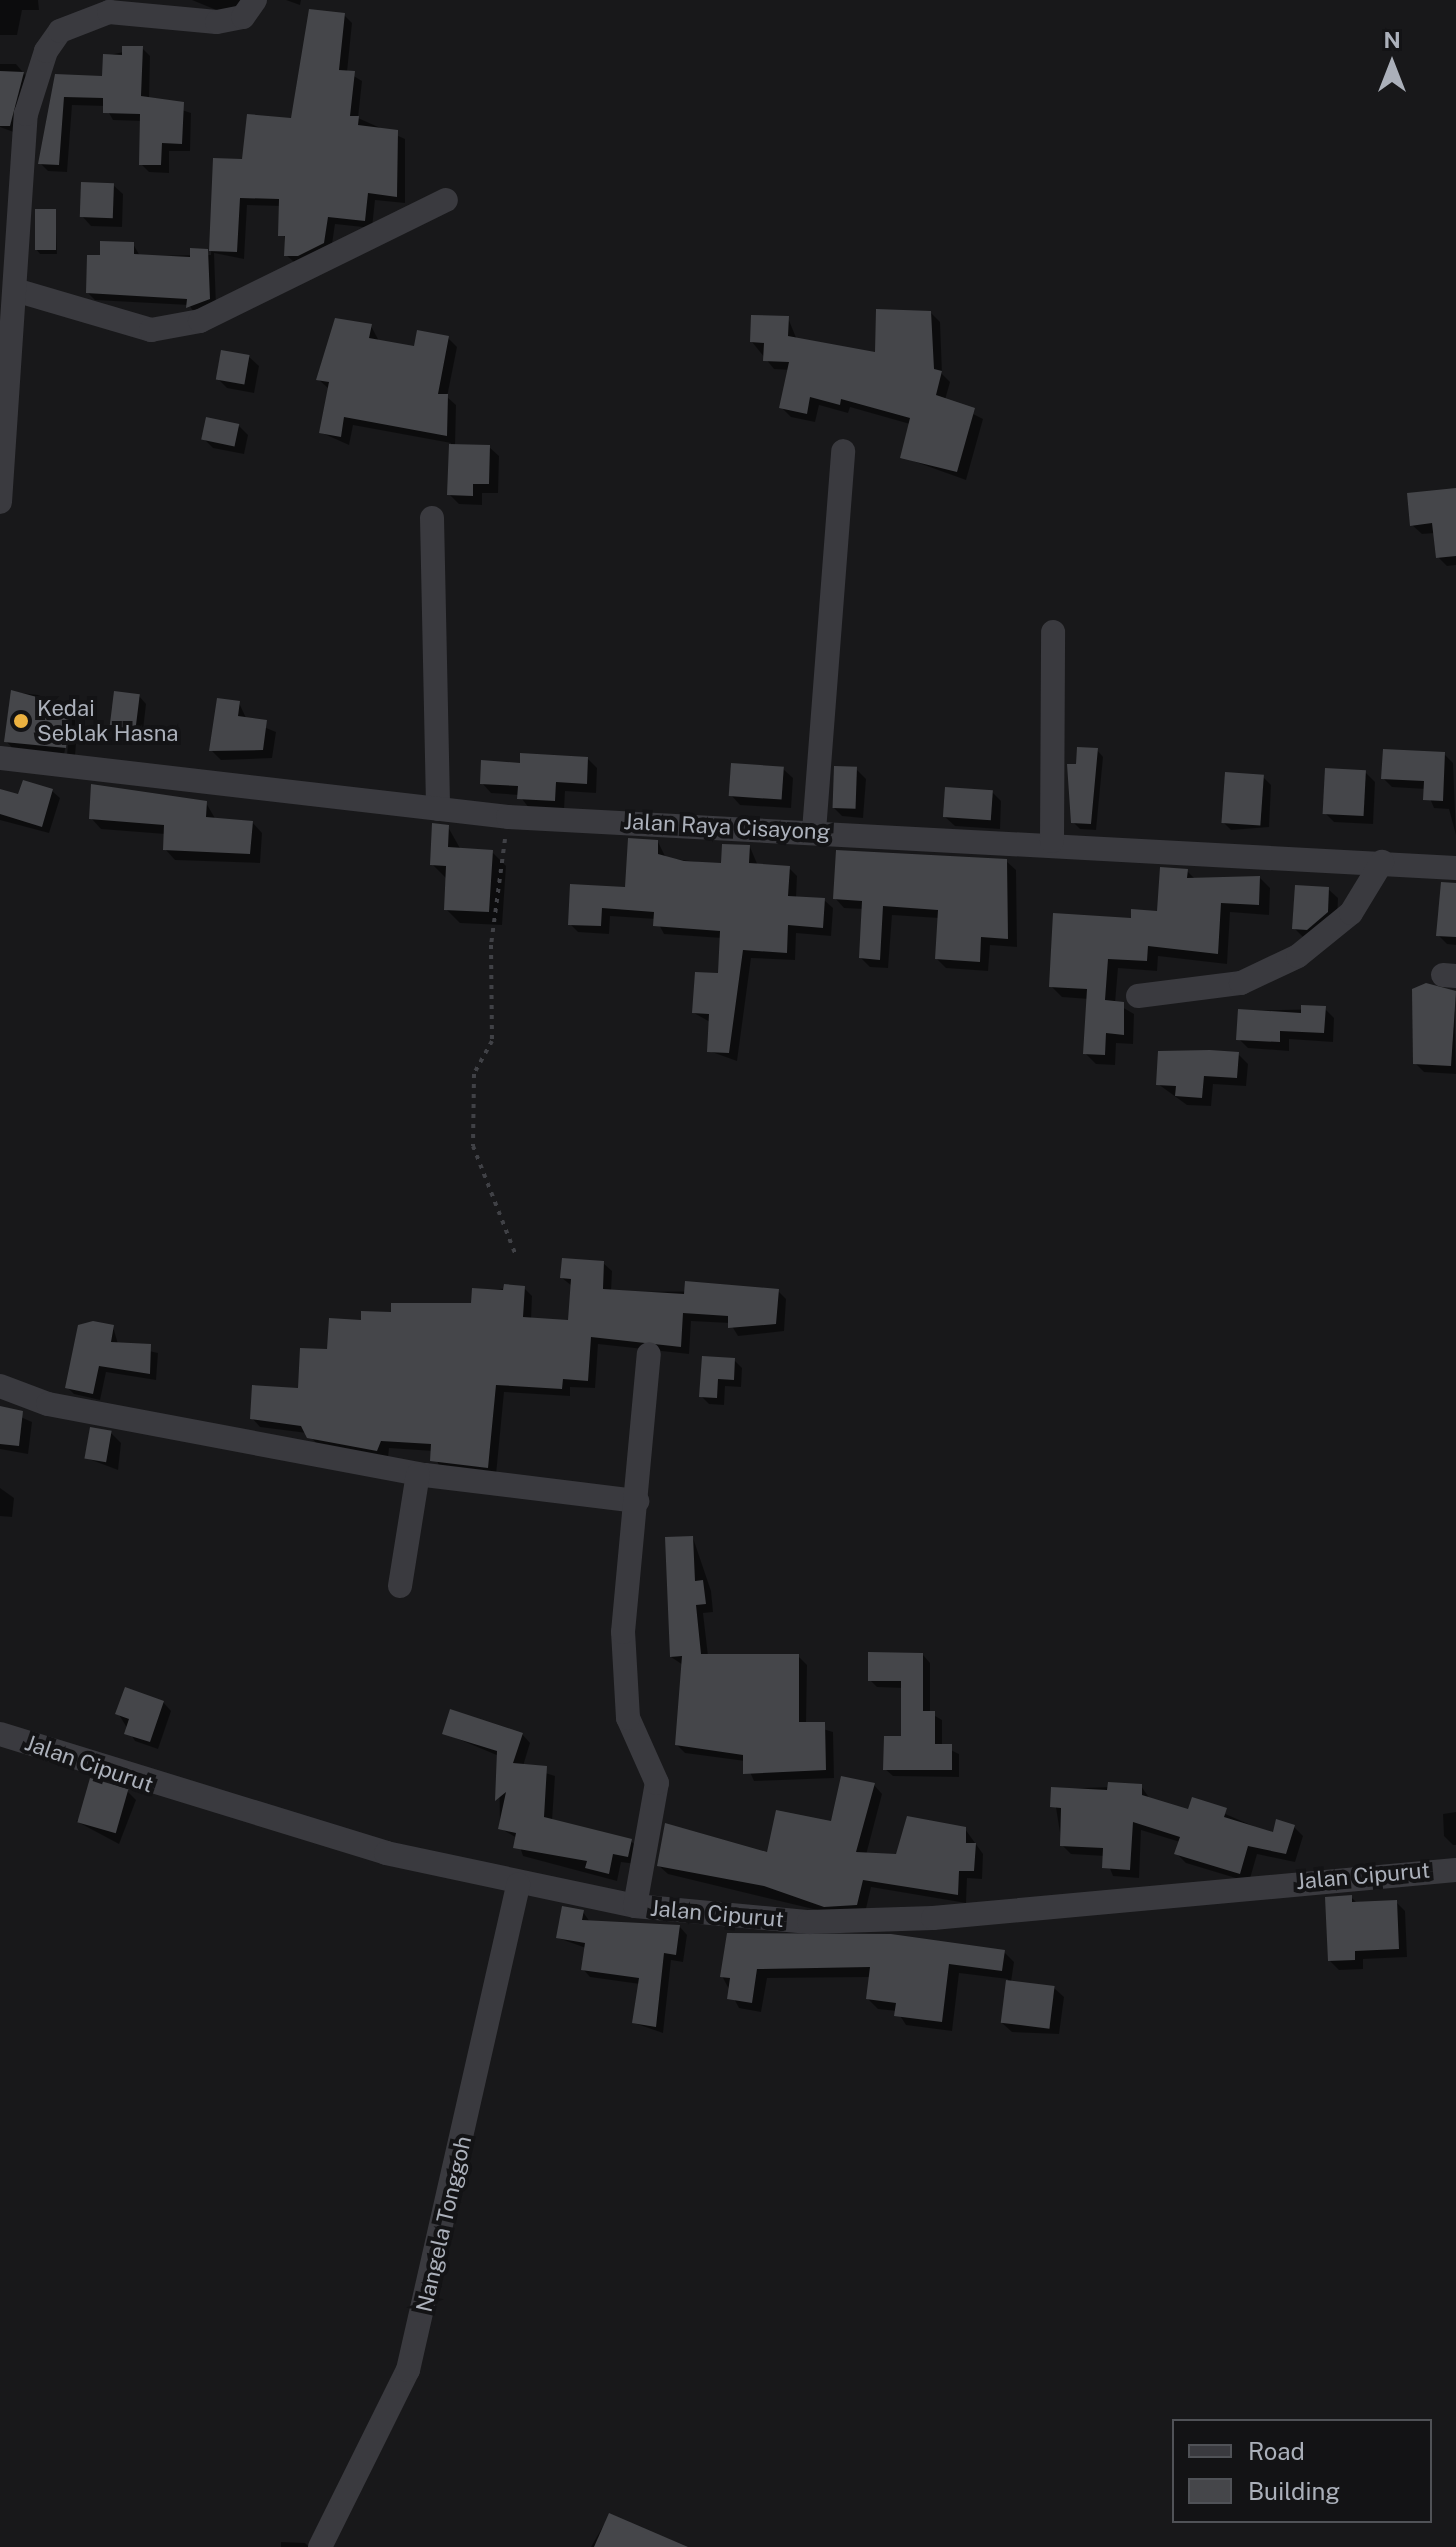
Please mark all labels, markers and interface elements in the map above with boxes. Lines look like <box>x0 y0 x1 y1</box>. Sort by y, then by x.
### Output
north arrow <box>1352 24 1432 104</box>
text: N <box>1383 27 1401 53</box>
place label: Kedai Seblak Hasna <box>37 695 179 746</box>
marker: Kedai Seblak Hasna <box>12 712 30 730</box>
street label: Jalan Raya Cisayong <box>623 808 831 846</box>
street label: Jalan Cipurut <box>21 1730 157 1798</box>
street label: Jalan Cipurut <box>1295 1857 1431 1895</box>
street label: Jalan Cipurut <box>649 1895 785 1933</box>
street label: Nangela Tonggoh <box>411 2133 477 2315</box>
legend <box>1172 2419 1432 2523</box>
text: Road <box>1248 2437 1305 2465</box>
text: Building <box>1248 2477 1340 2505</box>

